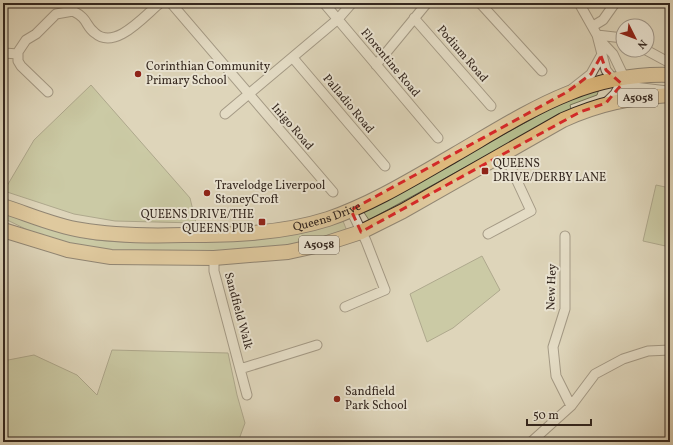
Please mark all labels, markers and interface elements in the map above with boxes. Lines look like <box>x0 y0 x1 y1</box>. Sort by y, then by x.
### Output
north arrow <box>615 18 655 58</box>
street label: Podium Road <box>433 22 491 86</box>
street label: Florentine Road <box>357 25 424 101</box>
text: N <box>633 36 650 52</box>
place label: Corinthian Community Primary School <box>146 59 271 89</box>
marker: Corinthian Community Primary School <box>133 69 143 79</box>
street label: Palladio Road <box>319 71 378 137</box>
road number: A5058 <box>618 89 658 107</box>
street label: Inigo Road <box>267 100 317 154</box>
place label: QUEENS DRIVE/DERBY LANE <box>493 156 606 186</box>
marker: QUEENS DRIVE/DERBY LANE <box>480 166 490 176</box>
place label: Travelodge Liverpool StoneyCroft <box>215 178 326 208</box>
marker: Travelodge Liverpool StoneyCroft <box>202 188 212 198</box>
street label: Queens Drive <box>292 199 364 236</box>
place label: QUEENS DRIVE/THE QUEENS PUB <box>141 207 254 237</box>
marker: QUEENS DRIVE/THE QUEENS PUB <box>257 217 267 227</box>
road number: A5058 <box>299 236 339 254</box>
street label: New Hey <box>543 263 561 311</box>
street label: Sandfield Walk <box>220 271 256 352</box>
place label: Sandfield Park School <box>345 384 407 414</box>
marker: Sandfield Park School <box>332 394 342 404</box>
scale bar <box>527 401 591 427</box>
text: 50 m <box>533 408 559 424</box>

